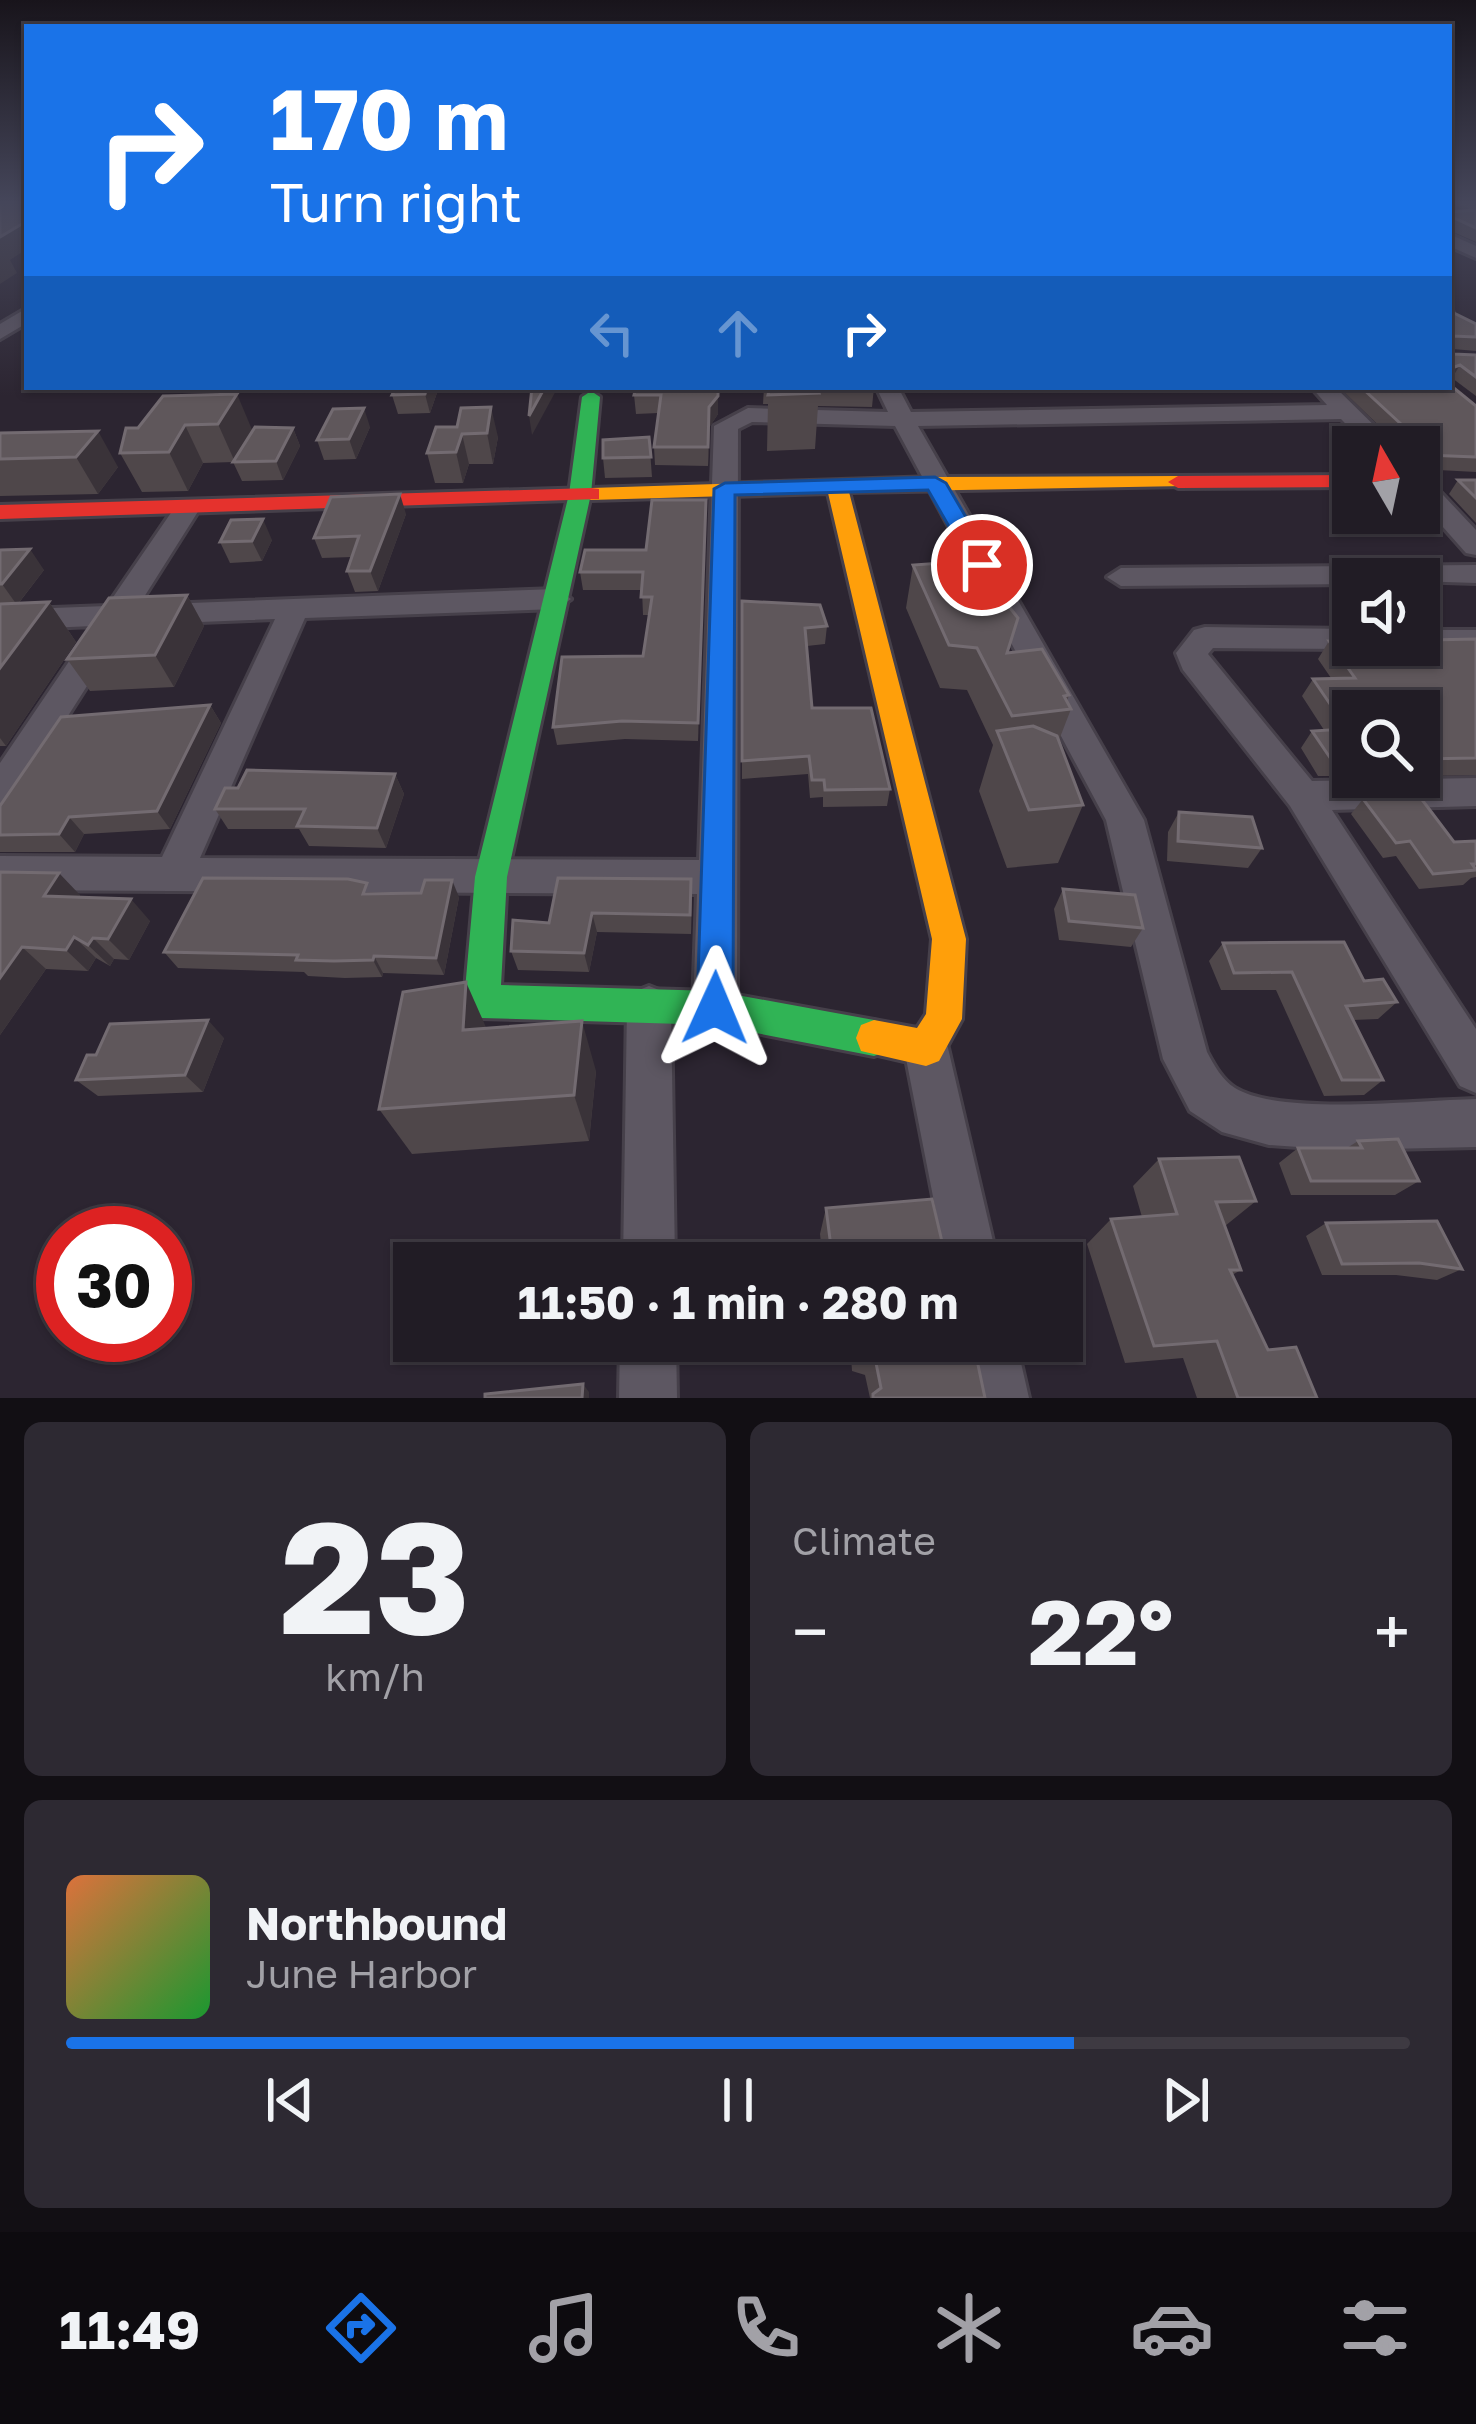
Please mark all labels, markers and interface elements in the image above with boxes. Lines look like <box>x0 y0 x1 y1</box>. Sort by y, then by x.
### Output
text: 170 m <box>270 68 508 168</box>
icon: right <box>72 72 228 228</box>
text: Turn right <box>270 169 522 234</box>
icon: left <box>579 300 645 366</box>
icon: ahead <box>705 300 771 366</box>
icon: right <box>831 300 897 366</box>
north arrow <box>1332 426 1440 534</box>
map controls <box>1332 426 1440 798</box>
pin <box>931 514 1033 616</box>
icon: arrive <box>949 532 1015 598</box>
button: sound <box>1332 558 1440 666</box>
button: search <box>1332 690 1440 798</box>
position arrow <box>652 945 778 1071</box>
speed limit sign: 30 <box>36 1206 192 1362</box>
text: 11:50 · 1 min · 280 m <box>518 1275 958 1329</box>
text: 23 <box>280 1481 470 1668</box>
text: Climate <box>792 1517 936 1564</box>
text: 22° <box>1029 1577 1173 1685</box>
text: − <box>792 1591 828 1671</box>
text: + <box>1374 1591 1410 1671</box>
text: km/h <box>325 1653 425 1700</box>
text: Northbound <box>246 1896 507 1950</box>
text: June Harbor <box>246 1950 477 1997</box>
icon: previous <box>257 2067 323 2133</box>
icon: pause <box>705 2067 771 2133</box>
icon: next <box>1153 2067 1219 2133</box>
icon: directions <box>319 2286 403 2370</box>
icon: music <box>522 2286 606 2370</box>
icon: phone <box>724 2286 808 2370</box>
icon: climate <box>927 2286 1011 2370</box>
icon: car <box>1130 2286 1214 2370</box>
icon: filters <box>1333 2286 1417 2370</box>
text: 11:49 <box>59 2296 200 2361</box>

